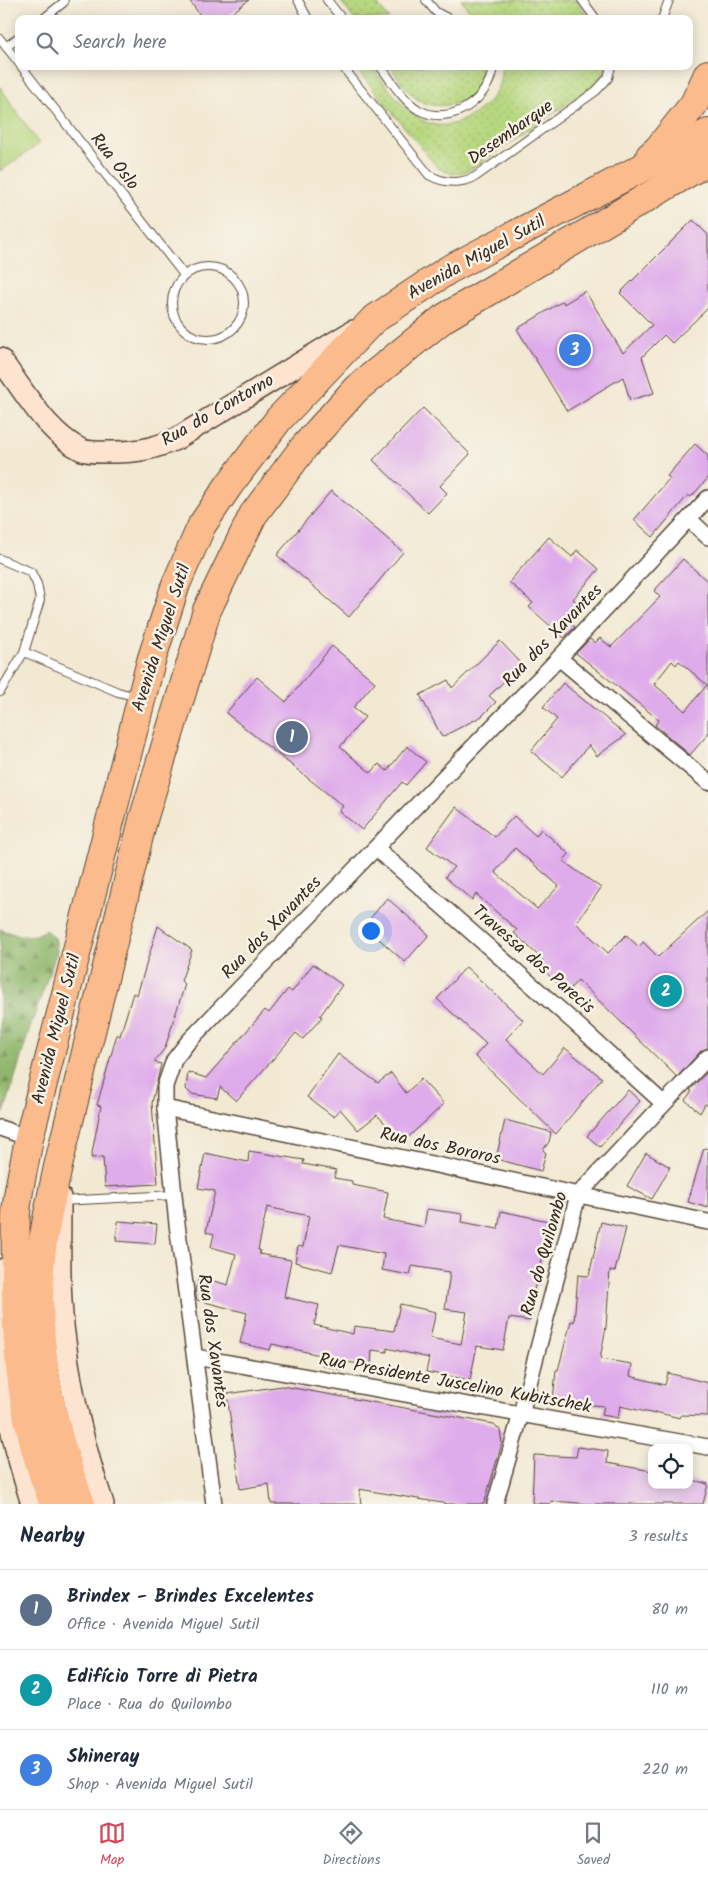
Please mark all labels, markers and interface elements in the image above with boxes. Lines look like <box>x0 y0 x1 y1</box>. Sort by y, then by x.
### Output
search box <box>15 15 693 70</box>
text: Search here <box>73 28 167 58</box>
icon: search <box>33 29 61 57</box>
street label: Desembarque <box>462 93 560 173</box>
street label: Rua Oslo <box>82 127 146 197</box>
street label: Avenida Miguel Sutil <box>402 208 552 308</box>
pin: 3 <box>559 331 591 369</box>
street label: Rua do Contorno <box>156 367 280 455</box>
street label: Avenida Miguel Sutil <box>124 560 200 716</box>
street label: Rua dos Xavantes <box>496 577 611 695</box>
pin: 1 <box>276 718 308 756</box>
street label: Rua dos Xavantes <box>215 869 330 987</box>
street label: Travessa dos Parecis <box>465 898 601 1022</box>
your location <box>358 918 384 944</box>
street label: Avenida Miguel Sutil <box>24 950 90 1107</box>
pin: 2 <box>650 972 682 1010</box>
street label: Rua dos Bororos <box>377 1120 503 1174</box>
street label: Rua do Quilombo <box>513 1188 577 1320</box>
street label: Rua dos Xavantes <box>188 1272 236 1410</box>
street label: Rua Presidente Juscelino Kubitschek <box>317 1346 594 1422</box>
map controls <box>648 1444 693 1489</box>
button: locate <box>648 1444 693 1489</box>
text: Nearby <box>20 1520 85 1553</box>
text: 3 results <box>629 1524 688 1549</box>
text: Brindex - Brindes Excelentes <box>67 1582 314 1612</box>
text: 1 <box>34 1597 38 1622</box>
text: 80 m <box>651 1597 688 1622</box>
text: Office · Avenida Miguel Sutil <box>67 1612 260 1637</box>
text: Edifício Torre di Pietra <box>67 1662 258 1692</box>
text: 2 <box>31 1677 41 1702</box>
text: 110 m <box>651 1677 688 1702</box>
text: Place · Rua do Quilombo <box>67 1692 232 1717</box>
text: Shineray <box>67 1742 139 1772</box>
text: 3 <box>32 1757 40 1782</box>
text: 220 m <box>642 1757 688 1782</box>
text: Shop · Avenida Miguel Sutil <box>67 1772 253 1797</box>
tab: Map <box>98 1819 126 1871</box>
tab: Directions <box>322 1819 380 1871</box>
tab: Saved <box>577 1819 610 1871</box>

